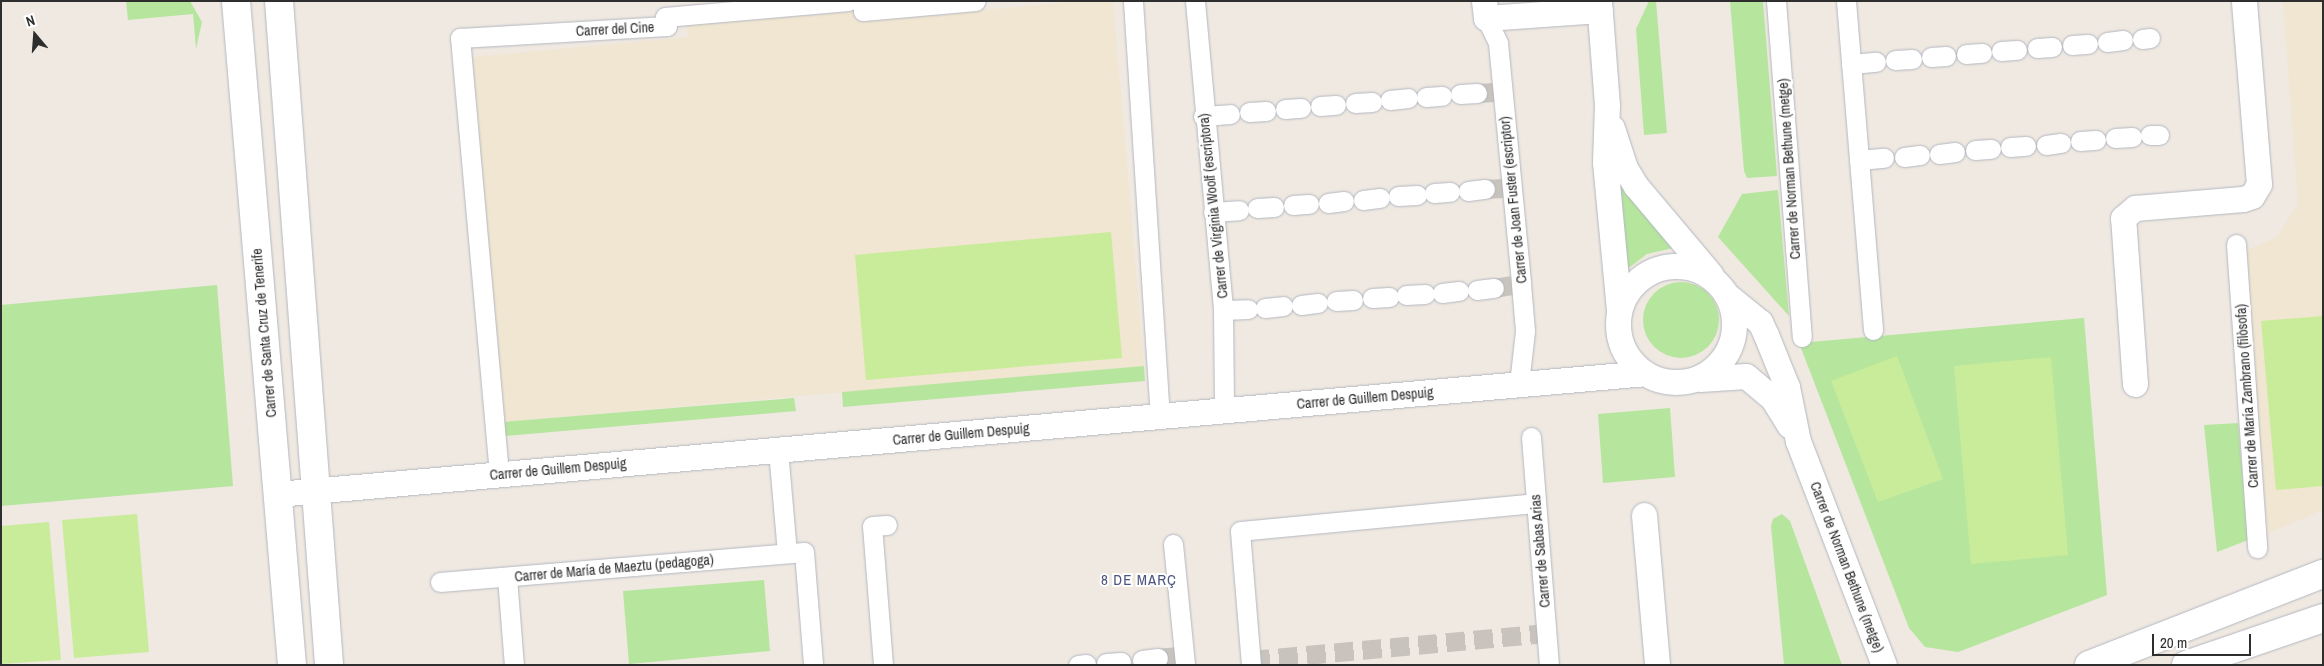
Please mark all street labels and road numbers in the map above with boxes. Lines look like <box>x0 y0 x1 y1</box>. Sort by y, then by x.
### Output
street label: Carrer del Cine <box>575 19 655 39</box>
street label: Carrer de Norman Bethune (metge) <box>1774 78 1804 260</box>
street label: Carrer de Virginia Woolf (escriptora) <box>1195 113 1231 299</box>
street label: Carrer de Joan Fuster (escriptor) <box>1496 116 1530 284</box>
street label: Carrer de Santa Cruz de Tenerife <box>248 248 280 418</box>
street label: Carrer de María Zambrano (filòsofa) <box>2232 303 2262 489</box>
street label: Carrer de Guillem Despuig <box>1296 384 1434 412</box>
street label: Carrer de Guillem Despuig <box>892 420 1030 448</box>
street label: Carrer de Guillem Despuig <box>489 455 627 483</box>
street label: Carrer de Norman Bethune (metge) <box>1807 479 1887 655</box>
street label: Carrer de Sabas Arias <box>1527 493 1553 609</box>
street label: Carrer de María de Maeztu (pedagoga) <box>514 551 714 585</box>

